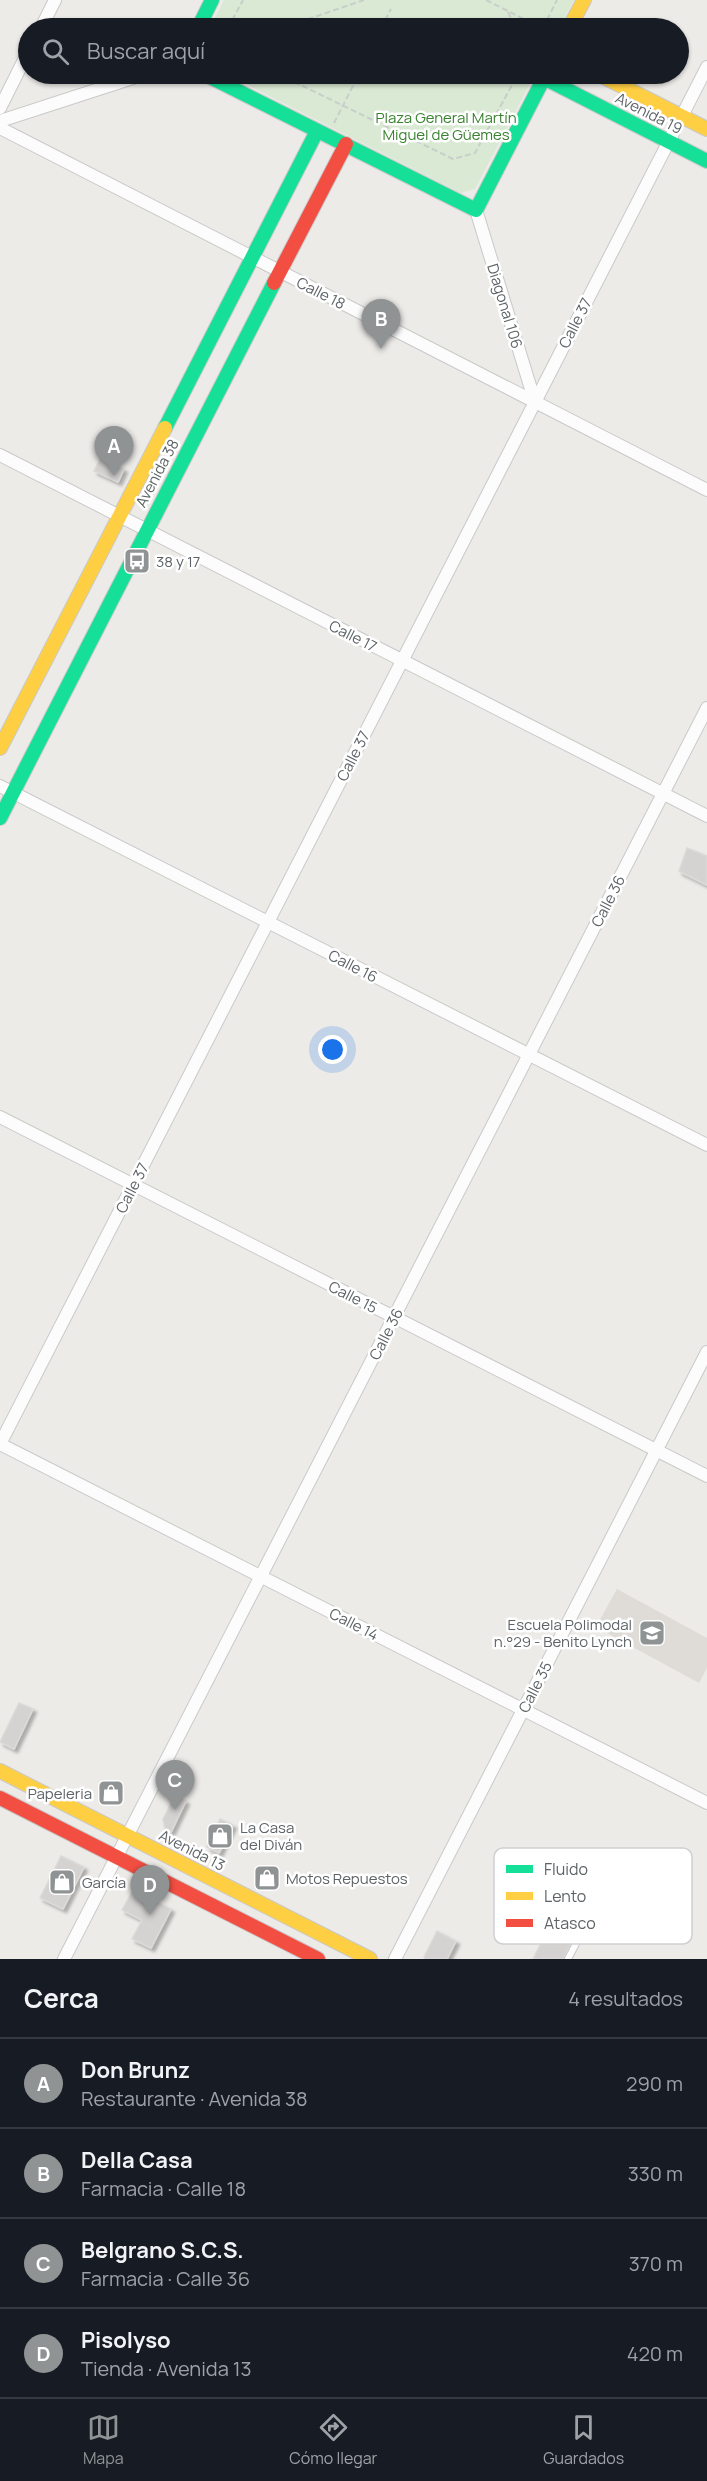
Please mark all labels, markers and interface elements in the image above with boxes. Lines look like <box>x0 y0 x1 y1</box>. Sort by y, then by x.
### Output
search box <box>18 18 689 84</box>
icon: search <box>39 35 72 68</box>
text: Buscar aquí <box>87 36 205 66</box>
street label: Avenida 19 <box>612 87 686 139</box>
park label: Plaza General Martín Miguel de Güemes <box>375 107 517 145</box>
street label: Diagonal 106 <box>482 261 528 351</box>
street label: Calle 18 <box>293 272 349 314</box>
street label: Calle 37 <box>553 294 597 352</box>
pin: B <box>362 300 400 349</box>
pin: A <box>94 426 134 476</box>
street label: Avenida 38 <box>130 435 184 511</box>
bus stop icon: 38 y 17 <box>122 546 152 576</box>
place label: 38 y 17 <box>156 551 200 572</box>
street label: Calle 17 <box>325 615 381 657</box>
street label: Calle 37 <box>331 727 375 785</box>
street label: Calle 36 <box>586 872 630 930</box>
street label: Calle 16 <box>325 945 381 987</box>
your location <box>318 1035 347 1064</box>
street label: Calle 37 <box>110 1159 154 1217</box>
street label: Calle 15 <box>325 1276 381 1318</box>
street label: Calle 36 <box>364 1305 408 1363</box>
street label: Calle 14 <box>326 1603 382 1645</box>
place label: Escuela Polimodal n.°29 - Benito Lynch <box>494 1614 632 1652</box>
school or university icon: Escuela Polimodal n.°29 - Benito Lynch <box>637 1618 667 1648</box>
street label: Calle 35 <box>513 1658 557 1716</box>
pin: C <box>156 1760 195 1810</box>
shop icon: Papeleria <box>96 1778 126 1808</box>
place label: Papeleria <box>28 1783 92 1804</box>
place label: La Casa del Diván <box>240 1817 302 1855</box>
shop icon: La Casa del Diván <box>205 1821 235 1851</box>
street label: Avenida 13 <box>155 1824 229 1876</box>
legend <box>494 1848 692 1944</box>
text: Fluido <box>544 1858 588 1880</box>
shop icon: Motos Repuestos <box>252 1863 282 1893</box>
pin: D <box>130 1866 170 1915</box>
shop icon: García <box>47 1867 77 1897</box>
place label: Motos Repuestos <box>286 1868 408 1889</box>
place label: García <box>82 1872 126 1893</box>
text: Lento <box>544 1885 586 1907</box>
text: Atasco <box>544 1912 596 1934</box>
text: Cerca <box>24 1980 99 2016</box>
text: 4 resultados <box>568 1985 683 2012</box>
text: Don Brunz <box>81 2055 190 2085</box>
text: A <box>37 2070 50 2097</box>
text: 290 m <box>626 2070 683 2097</box>
text: Restaurante · Avenida 38 <box>81 2085 308 2112</box>
text: Della Casa <box>81 2145 193 2175</box>
text: B <box>37 2160 50 2187</box>
text: 330 m <box>628 2160 683 2187</box>
text: Farmacia · Calle 18 <box>81 2175 246 2202</box>
text: Belgrano S.C.S. <box>81 2235 244 2265</box>
text: C <box>36 2250 51 2277</box>
text: 370 m <box>629 2250 683 2277</box>
text: Farmacia · Calle 36 <box>81 2265 250 2292</box>
text: Pisolyso <box>81 2325 171 2355</box>
text: D <box>36 2340 51 2367</box>
text: 420 m <box>627 2340 683 2367</box>
text: Tienda · Avenida 13 <box>81 2355 252 2382</box>
tab: Mapa <box>83 2411 124 2469</box>
tab: Cómo llegar <box>289 2411 377 2469</box>
tab: Guardados <box>543 2411 624 2469</box>

